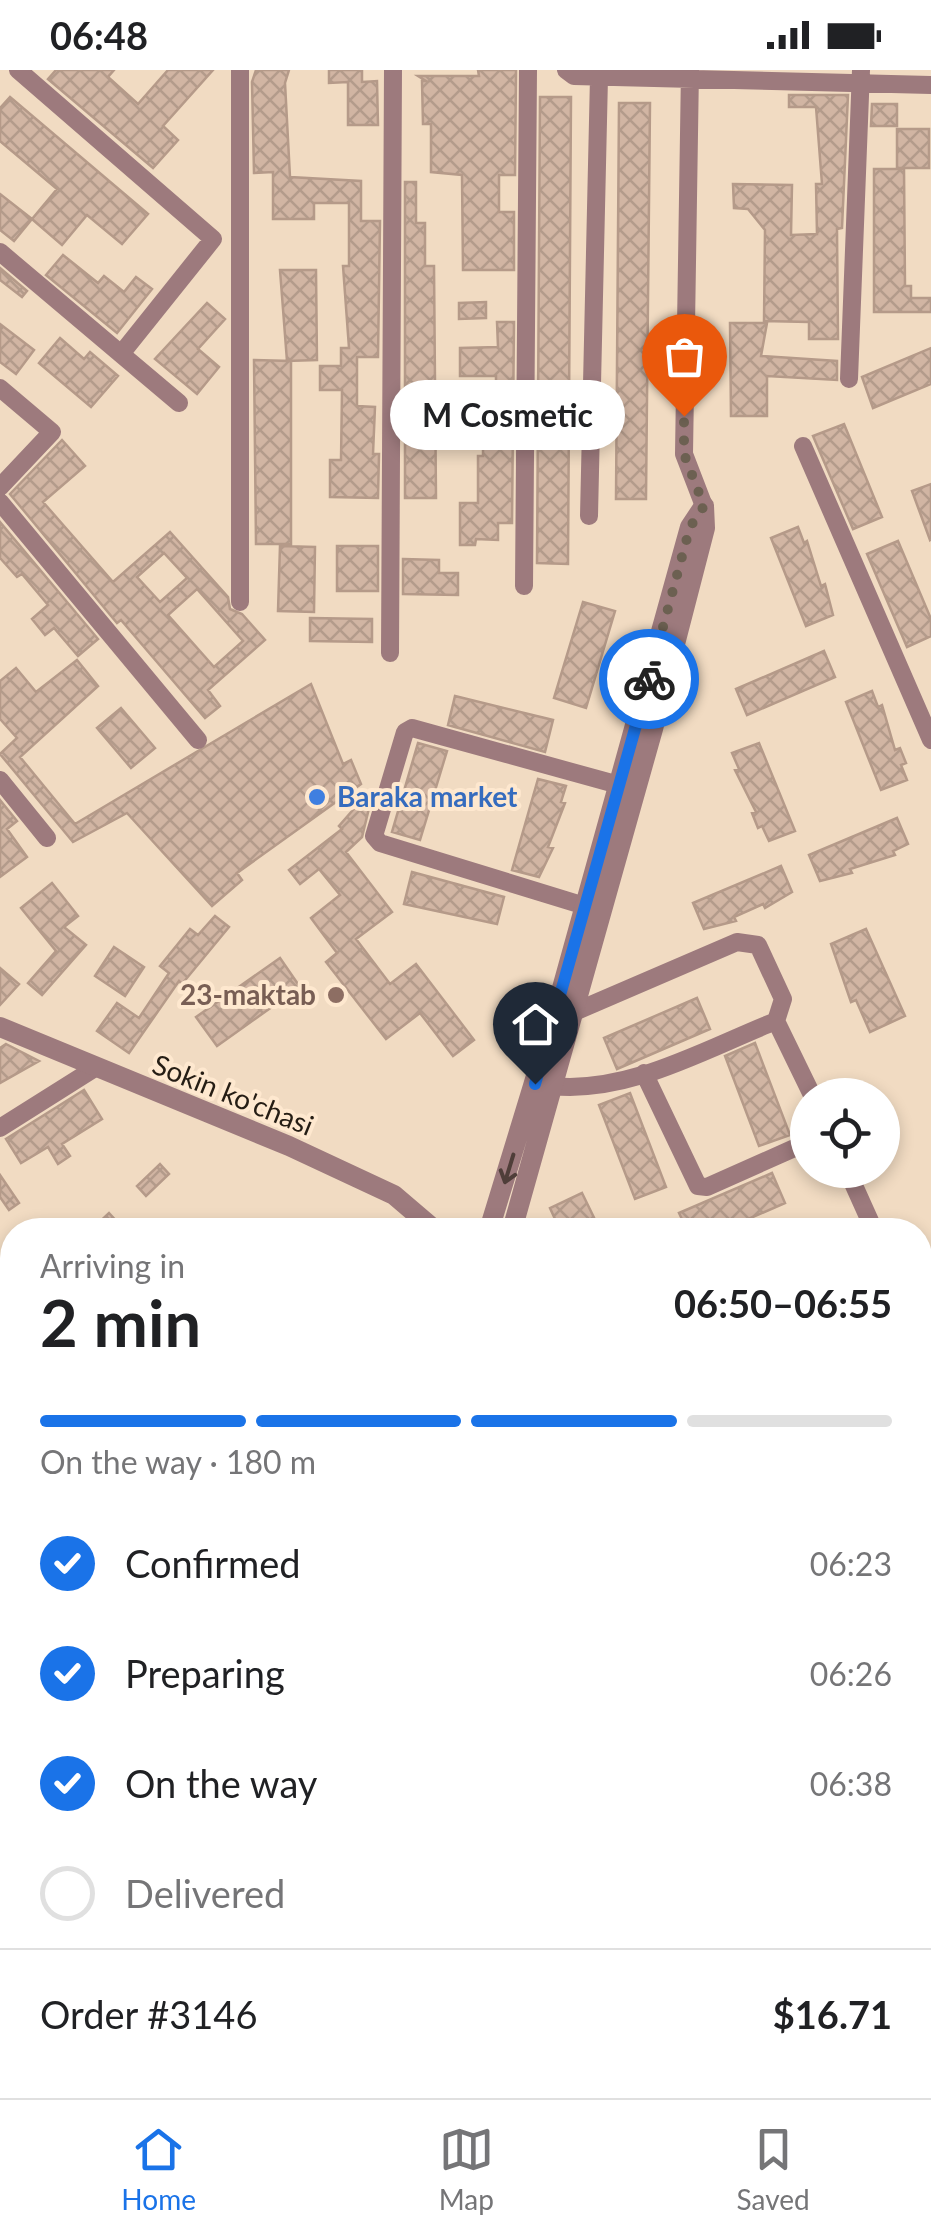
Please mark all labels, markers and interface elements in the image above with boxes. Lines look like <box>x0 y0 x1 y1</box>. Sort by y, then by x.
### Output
text: 06:48 <box>50 12 148 58</box>
pin <box>642 314 727 417</box>
icon: bag <box>657 329 712 384</box>
callout: M Cosmetic <box>389 381 624 451</box>
text: M Cosmetic <box>422 395 593 434</box>
courier <box>599 629 699 729</box>
icon: bike <box>622 652 677 707</box>
place label: Baraka market <box>337 779 518 813</box>
marker: Baraka market <box>306 786 328 808</box>
place label: 23-maktab <box>180 977 316 1011</box>
pin <box>493 982 578 1085</box>
marker: 23-maktab <box>325 984 347 1006</box>
icon: home <box>508 997 563 1052</box>
street label: Sokin ko'chasi <box>148 1046 319 1142</box>
map controls <box>790 1078 900 1188</box>
button: locate <box>790 1078 900 1188</box>
one-way arrow <box>499 1153 517 1184</box>
text: Arriving in <box>40 1246 185 1285</box>
text: 06:50–06:55 <box>674 1280 892 1326</box>
text: 2 min <box>40 1283 201 1361</box>
text: On the way · 180 m <box>40 1442 316 1481</box>
icon: check <box>40 1536 95 1591</box>
text: Confirmed <box>125 1540 301 1586</box>
text: 06:23 <box>810 1544 892 1583</box>
icon: check <box>40 1646 95 1701</box>
text: Preparing <box>125 1650 285 1696</box>
text: 06:26 <box>810 1654 892 1693</box>
icon: check <box>40 1756 95 1811</box>
text: On the way <box>125 1760 317 1806</box>
text: 06:38 <box>810 1764 892 1803</box>
text: Delivered <box>125 1870 285 1916</box>
text: Order #3146 <box>40 1991 257 2037</box>
text: $16.71 <box>773 1991 892 2037</box>
tab: Home <box>121 2122 196 2216</box>
tab: Map <box>439 2122 494 2216</box>
tab: Saved <box>737 2122 810 2216</box>

